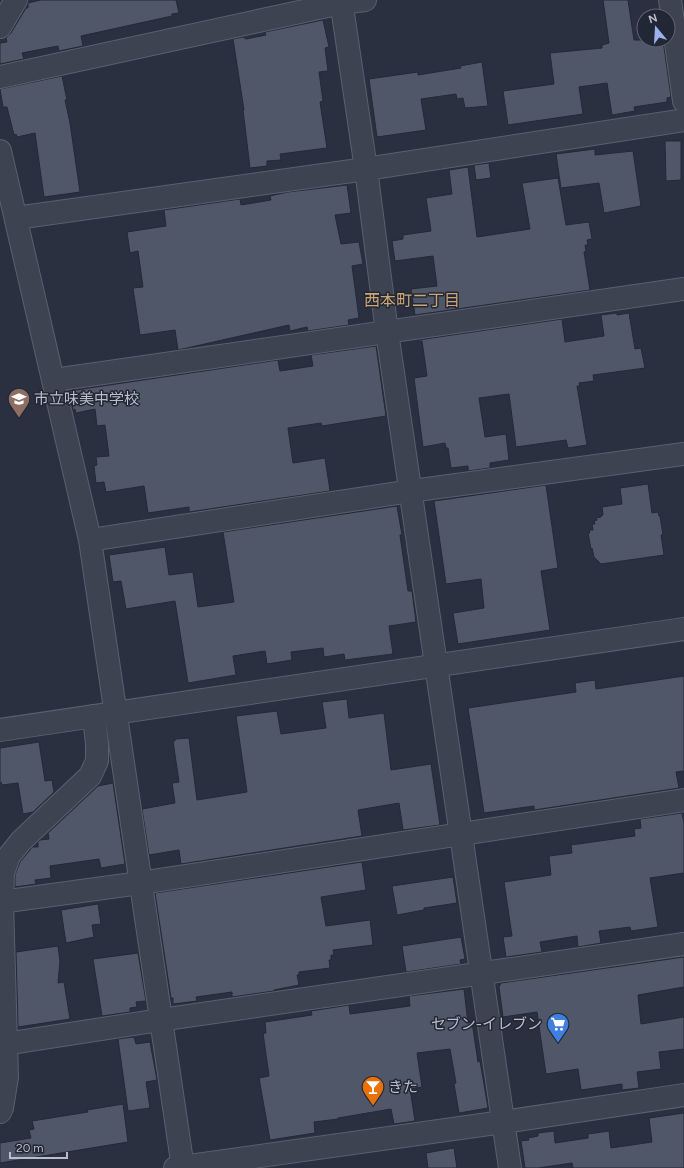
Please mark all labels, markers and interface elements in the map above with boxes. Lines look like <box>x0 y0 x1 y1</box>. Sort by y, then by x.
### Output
north arrow <box>636 8 676 48</box>
text: N <box>647 11 659 26</box>
district label: 西本町二丁目 <box>364 291 460 310</box>
school or university icon: 市立味美中学校 <box>6 386 32 419</box>
place label: 市立味美中学校 <box>34 390 139 408</box>
supermarket icon: セブン-イレブン <box>545 1011 571 1044</box>
place label: セブン-イレブン <box>431 1015 542 1033</box>
bar icon: きた <box>360 1074 386 1107</box>
place label: きた <box>388 1078 418 1096</box>
scale bar <box>10 1134 67 1160</box>
text: 20 m <box>16 1141 44 1155</box>

